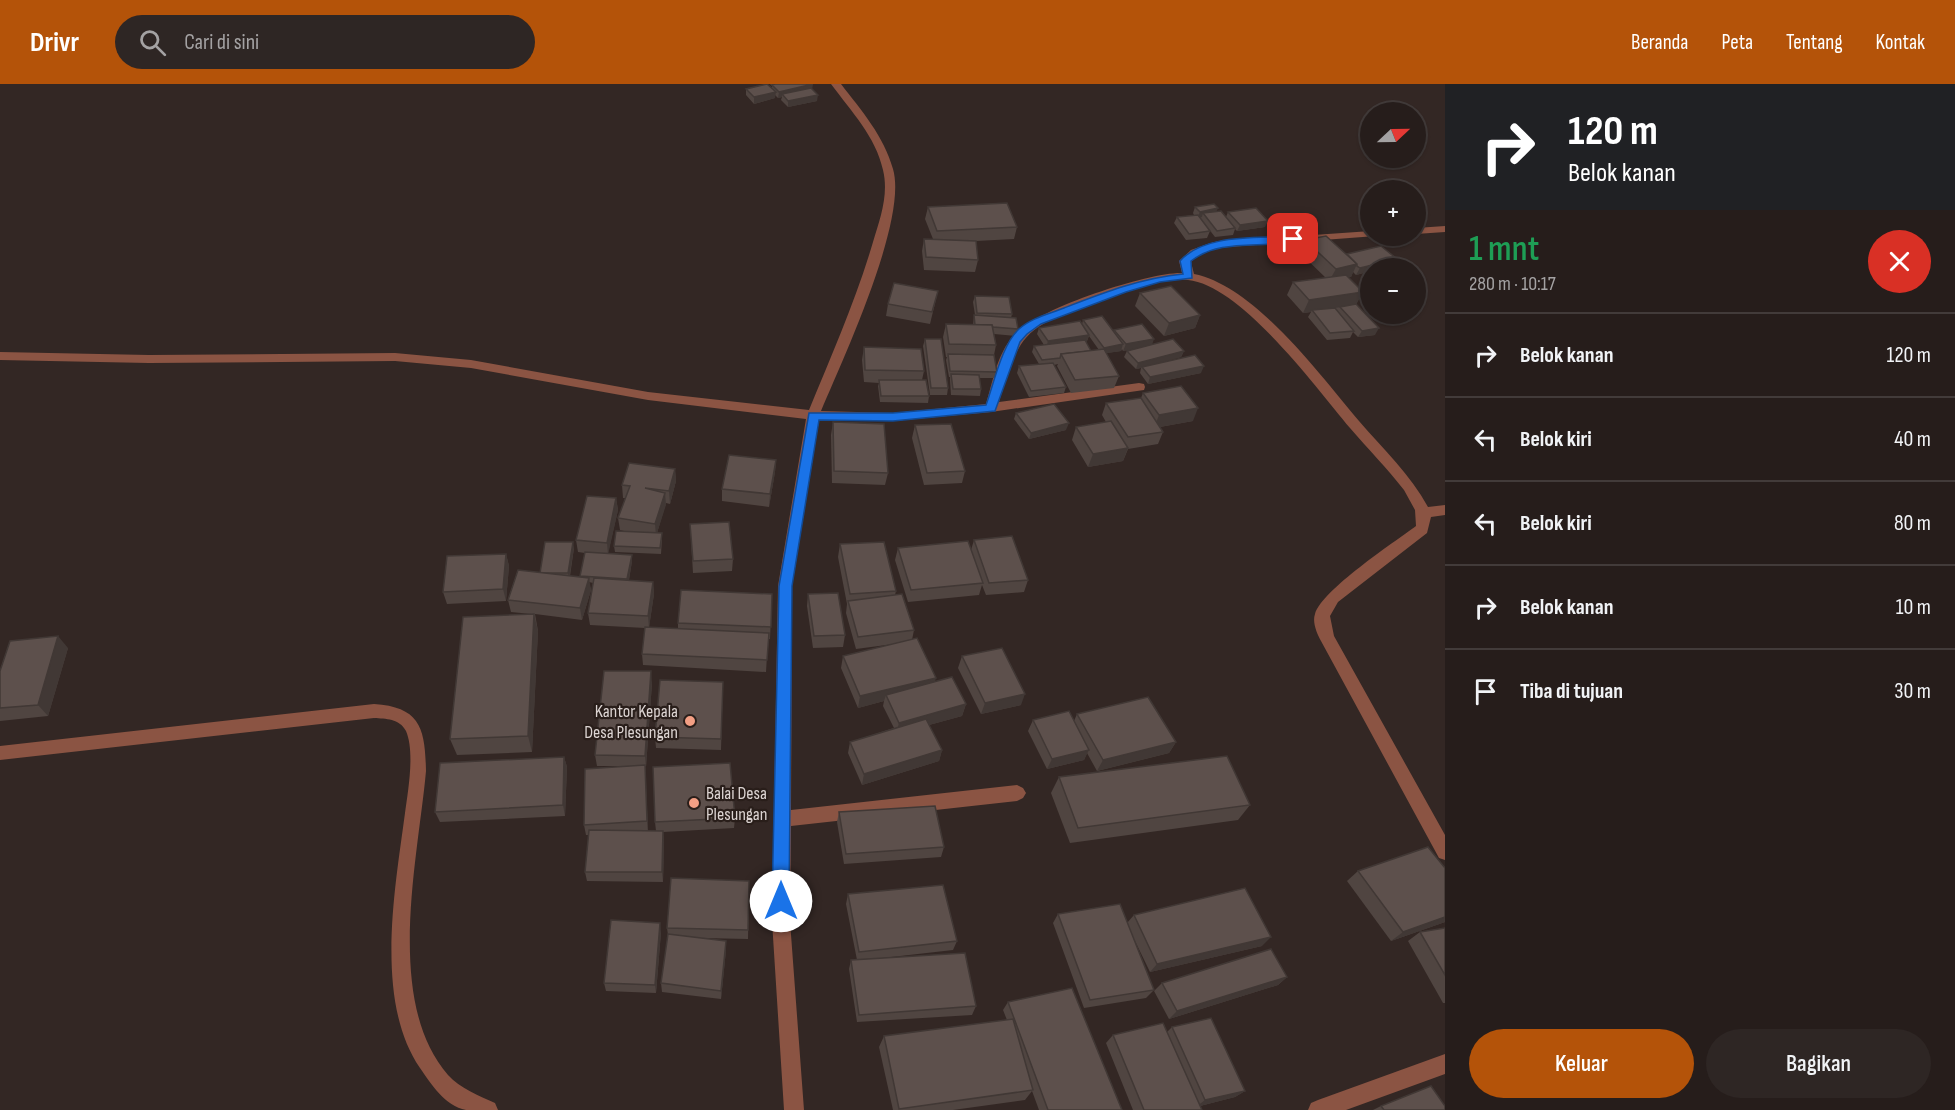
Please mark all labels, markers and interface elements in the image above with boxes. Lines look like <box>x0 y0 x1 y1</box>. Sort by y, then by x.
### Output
search box <box>115 15 535 69</box>
text: Drivr <box>30 26 79 59</box>
icon: search <box>136 26 169 59</box>
text: Cari di sini <box>184 29 259 56</box>
text: Beranda <box>1631 30 1688 55</box>
text: Peta <box>1721 30 1753 55</box>
text: Tentang <box>1786 30 1843 55</box>
text: Kontak <box>1876 30 1925 55</box>
north arrow <box>1360 102 1426 168</box>
map controls <box>1360 102 1426 324</box>
text: 120 m <box>1568 106 1658 157</box>
icon: right <box>1469 108 1547 186</box>
text: Belok kanan <box>1568 157 1676 189</box>
button: + <box>1360 180 1426 246</box>
pin <box>1267 213 1318 264</box>
icon: arrive <box>1276 222 1309 255</box>
text: 1 mnt <box>1469 228 1539 271</box>
button: close <box>1868 230 1931 293</box>
button: − <box>1360 258 1426 324</box>
text: 280 m · 10:17 <box>1469 272 1556 296</box>
icon: right <box>1469 339 1502 372</box>
text: Belok kanan <box>1520 342 1613 369</box>
text: 120 m <box>1887 342 1931 369</box>
icon: left <box>1469 423 1502 456</box>
text: Belok kiri <box>1520 426 1592 453</box>
text: 40 m <box>1894 426 1931 453</box>
icon: left <box>1469 507 1502 540</box>
text: Belok kiri <box>1520 510 1592 537</box>
text: 80 m <box>1894 510 1931 537</box>
icon: right <box>1469 591 1502 624</box>
text: Belok kanan <box>1520 594 1613 621</box>
text: 10 m <box>1896 594 1931 621</box>
icon: arrive <box>1469 675 1502 708</box>
text: Tiba di tujuan <box>1520 678 1623 705</box>
text: 30 m <box>1894 678 1931 705</box>
place label: Kantor Kepala Desa Plesungan <box>584 701 678 743</box>
marker: Kantor Kepala Desa Plesungan <box>683 714 697 728</box>
place label: Balai Desa Plesungan <box>706 783 767 825</box>
marker: Balai Desa Plesungan <box>687 796 701 810</box>
position arrow <box>749 869 813 933</box>
button: Keluar <box>1469 1029 1694 1098</box>
button: Bagikan <box>1706 1029 1931 1098</box>

